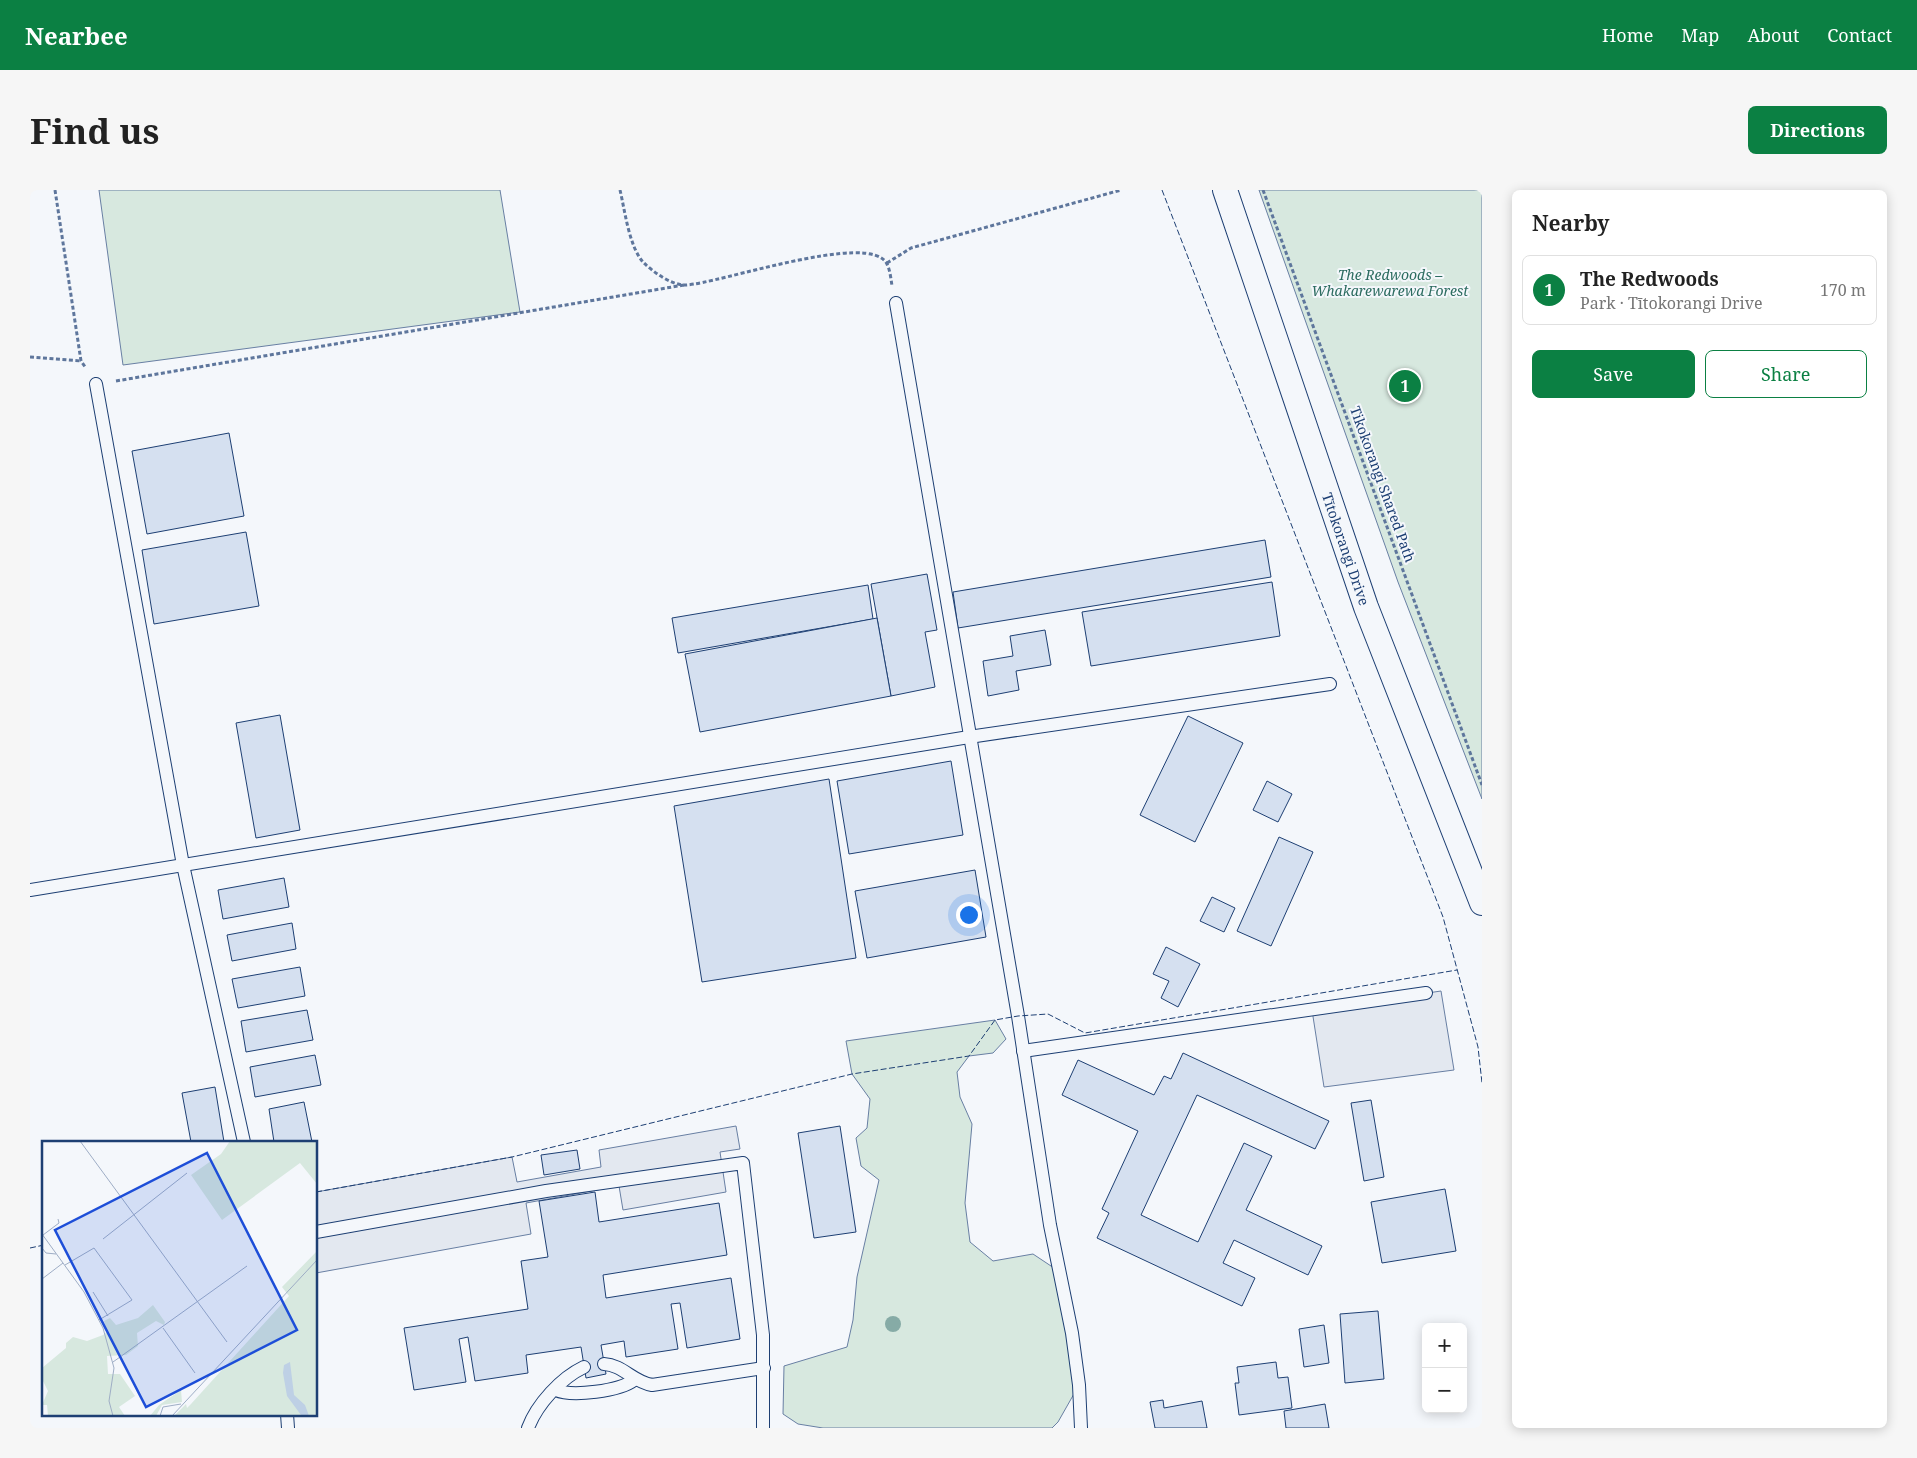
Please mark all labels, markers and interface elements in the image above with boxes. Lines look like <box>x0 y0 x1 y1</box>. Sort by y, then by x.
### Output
text: Nearbee <box>25 19 128 52</box>
text: Home <box>1602 23 1653 47</box>
text: Map <box>1681 23 1719 47</box>
text: About <box>1747 23 1799 47</box>
text: Contact <box>1827 23 1892 47</box>
button: Directions <box>1748 106 1887 154</box>
text: Find us <box>30 107 159 154</box>
text: Nearby <box>1532 209 1610 237</box>
park label: The Redwoods – Whakarewarewa Forest <box>1312 265 1469 300</box>
text: The Redwoods <box>1580 266 1719 292</box>
text: 1 <box>1544 279 1554 301</box>
text: 170 m <box>1820 279 1866 301</box>
text: Park · Tītokorangi Drive <box>1580 292 1763 314</box>
button: Save <box>1532 350 1695 398</box>
button: Share <box>1705 350 1867 398</box>
pin: 1 <box>1389 367 1421 405</box>
street label: Tikokorangi Shared Path <box>1346 403 1420 565</box>
street label: Tītokorangi Drive <box>1318 490 1374 608</box>
your location <box>956 902 982 928</box>
inset map <box>42 1141 318 1416</box>
map controls <box>1422 1323 1467 1413</box>
button: + <box>1422 1323 1467 1368</box>
button: − <box>1422 1368 1467 1413</box>

